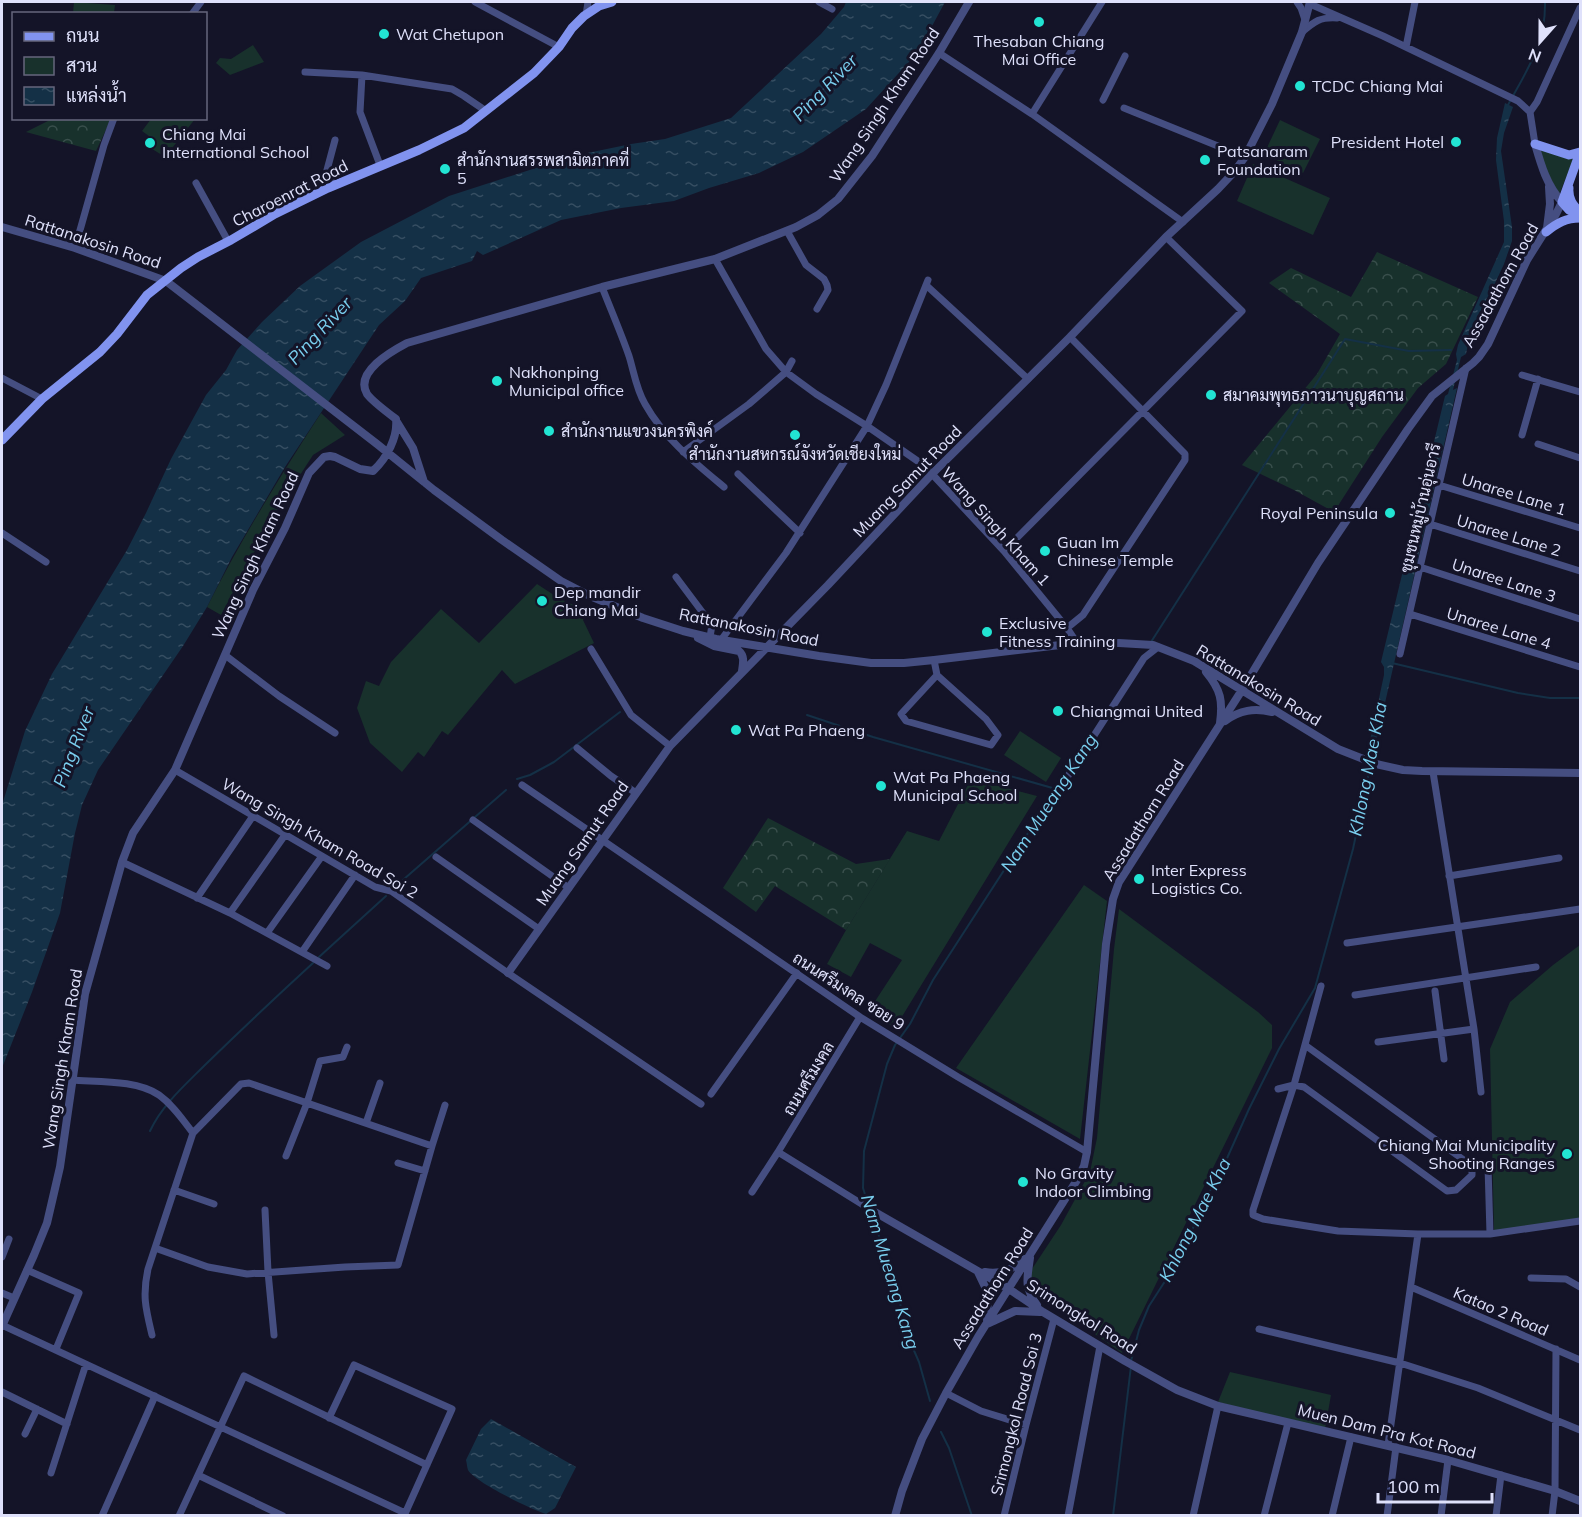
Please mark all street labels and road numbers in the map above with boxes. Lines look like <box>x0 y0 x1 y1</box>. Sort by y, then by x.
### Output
street label: Wang Singh Kham Road <box>825 24 943 186</box>
street label: Charoenrat Road <box>229 155 351 231</box>
street label: Rattanakosin Road <box>22 210 164 272</box>
street label: Assadathorn Road <box>1458 219 1542 351</box>
street label: Muang Samut Road <box>849 421 965 541</box>
street label: ชุมชนหมู่บ้านอุ่นอารี <box>1394 441 1447 575</box>
street label: Wang Singh Kham 1 <box>937 462 1055 590</box>
street label: Wang Singh Kham Road <box>207 468 303 642</box>
street label: Unaree Lane 1 <box>1459 469 1569 519</box>
street label: Unaree Lane 2 <box>1454 510 1564 560</box>
street label: Unaree Lane 3 <box>1449 554 1559 606</box>
street label: Unaree Lane 4 <box>1444 603 1554 653</box>
street label: Rattanakosin Road <box>677 604 821 650</box>
street label: Rattanakosin Road <box>1193 640 1325 730</box>
street label: Assadathorn Road <box>1098 756 1188 884</box>
street label: Wang Singh Kham Road Soi 2 <box>218 773 422 903</box>
street label: Muang Samut Road <box>531 777 633 909</box>
street label: ถนนศรีมงคล ซอย 9 <box>789 947 909 1035</box>
street label: Wang Singh Kham Road <box>38 967 86 1151</box>
street label: ถนนศรีมงคล <box>777 1037 838 1119</box>
street label: Assadathorn Road <box>947 1224 1037 1352</box>
street label: Srimongkol Road <box>1023 1274 1141 1358</box>
street label: Katao 2 Road <box>1450 1282 1552 1340</box>
street label: Srimongkol Road Soi 3 <box>986 1331 1046 1497</box>
street label: Muen Dam Pra Kot Road <box>1296 1399 1478 1463</box>

